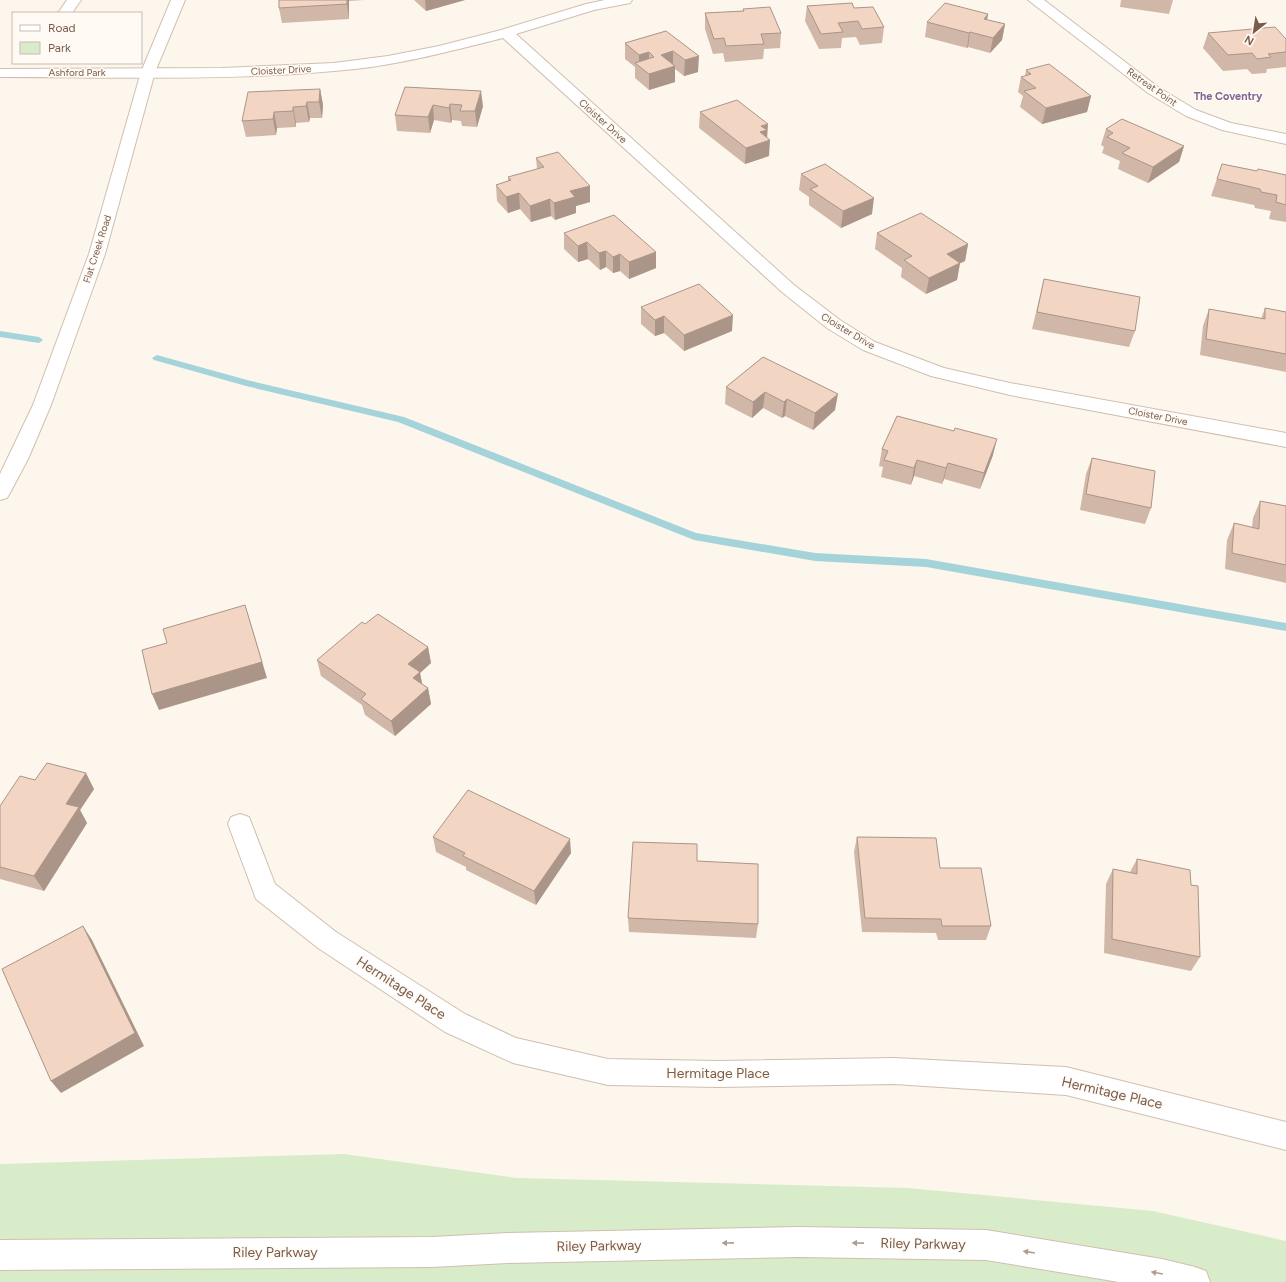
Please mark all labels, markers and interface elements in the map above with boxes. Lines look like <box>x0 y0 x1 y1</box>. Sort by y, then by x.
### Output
legend <box>12 12 142 64</box>
north arrow <box>1234 12 1274 52</box>
text: Road <box>48 21 76 35</box>
text: N <box>1242 32 1256 48</box>
text: Park <box>48 41 71 55</box>
street label: Cloister Drive <box>251 62 312 78</box>
street label: Retreat Point <box>1124 65 1180 109</box>
street label: Ashford Park <box>48 66 106 79</box>
district label: The Coventry <box>1194 90 1263 103</box>
street label: Cloister Drive <box>576 96 630 146</box>
street label: Flat Creek Road <box>80 213 114 285</box>
street label: Cloister Drive <box>819 310 878 352</box>
street label: Cloister Drive <box>1127 404 1189 428</box>
street label: Hermitage Place <box>353 953 449 1023</box>
street label: Hermitage Place <box>666 1065 770 1082</box>
street label: Hermitage Place <box>1060 1073 1165 1113</box>
street label: Riley Parkway <box>880 1235 966 1253</box>
street label: Riley Parkway <box>556 1237 642 1255</box>
one-way arrow <box>721 1240 734 1246</box>
one-way arrow <box>851 1240 864 1246</box>
street label: Riley Parkway <box>232 1244 318 1261</box>
one-way arrow <box>1023 1249 1035 1255</box>
one-way arrow <box>1151 1270 1164 1276</box>

